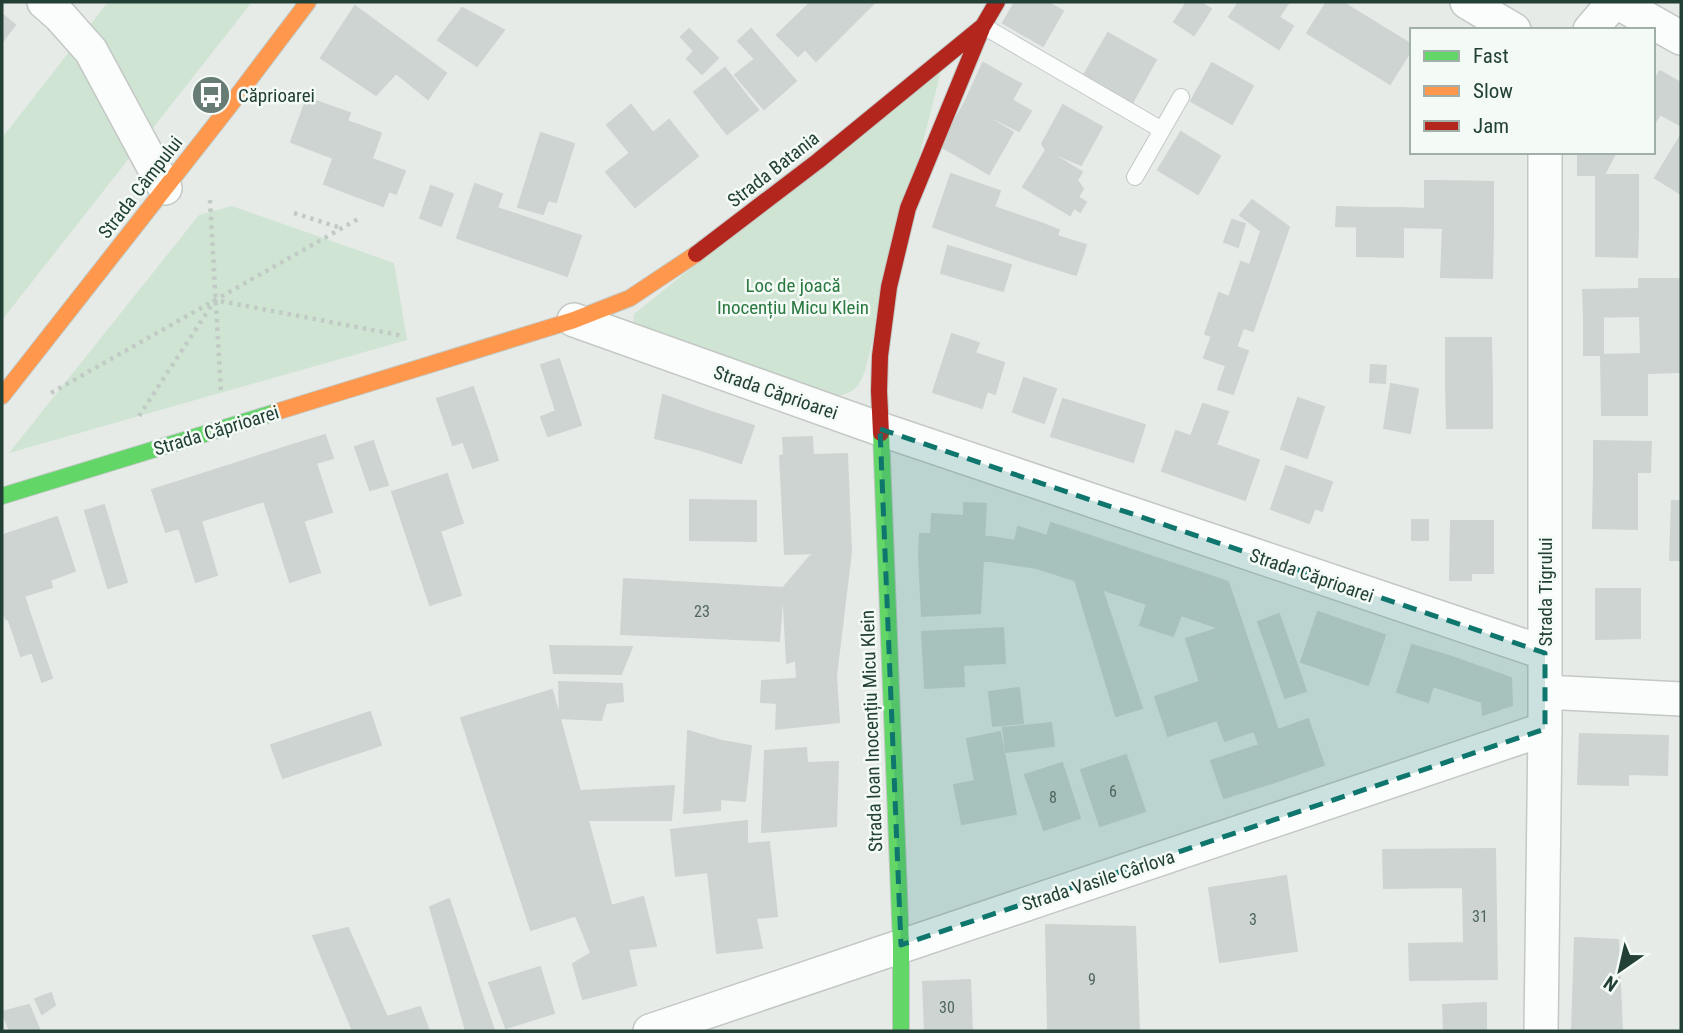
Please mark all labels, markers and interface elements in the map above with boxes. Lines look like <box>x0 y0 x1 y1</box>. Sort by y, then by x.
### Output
legend <box>1410 28 1655 154</box>
text: Fast <box>1473 44 1509 68</box>
bus stop icon: Căprioarei <box>190 74 232 116</box>
text: Slow <box>1473 79 1513 103</box>
place label: Căprioarei <box>238 84 315 107</box>
text: Jam <box>1473 114 1509 138</box>
street label: Strada Batania <box>723 127 824 212</box>
street label: Strada Câmpului <box>93 132 187 243</box>
park label: Loc de joacă Inocențiu Micu Klein <box>717 274 869 319</box>
street label: Strada Căprioarei <box>711 360 841 424</box>
street label: Strada Căprioarei <box>151 401 282 460</box>
street label: Strada Tigrului <box>1534 537 1557 647</box>
street label: Strada Căprioarei <box>1247 543 1377 607</box>
house number: 23 <box>694 602 710 621</box>
street label: Strada Ioan Inocențiu Micu Klein <box>856 610 887 852</box>
house number: 6 <box>1109 782 1117 801</box>
house number: 8 <box>1049 788 1057 807</box>
street label: Strada Vasile Cârlova <box>1019 845 1177 916</box>
house number: 31 <box>1472 907 1488 926</box>
house number: 3 <box>1249 910 1257 929</box>
north arrow <box>1585 935 1655 1005</box>
house number: 9 <box>1088 970 1096 989</box>
text: N <box>1600 971 1622 996</box>
house number: 30 <box>939 998 955 1017</box>

